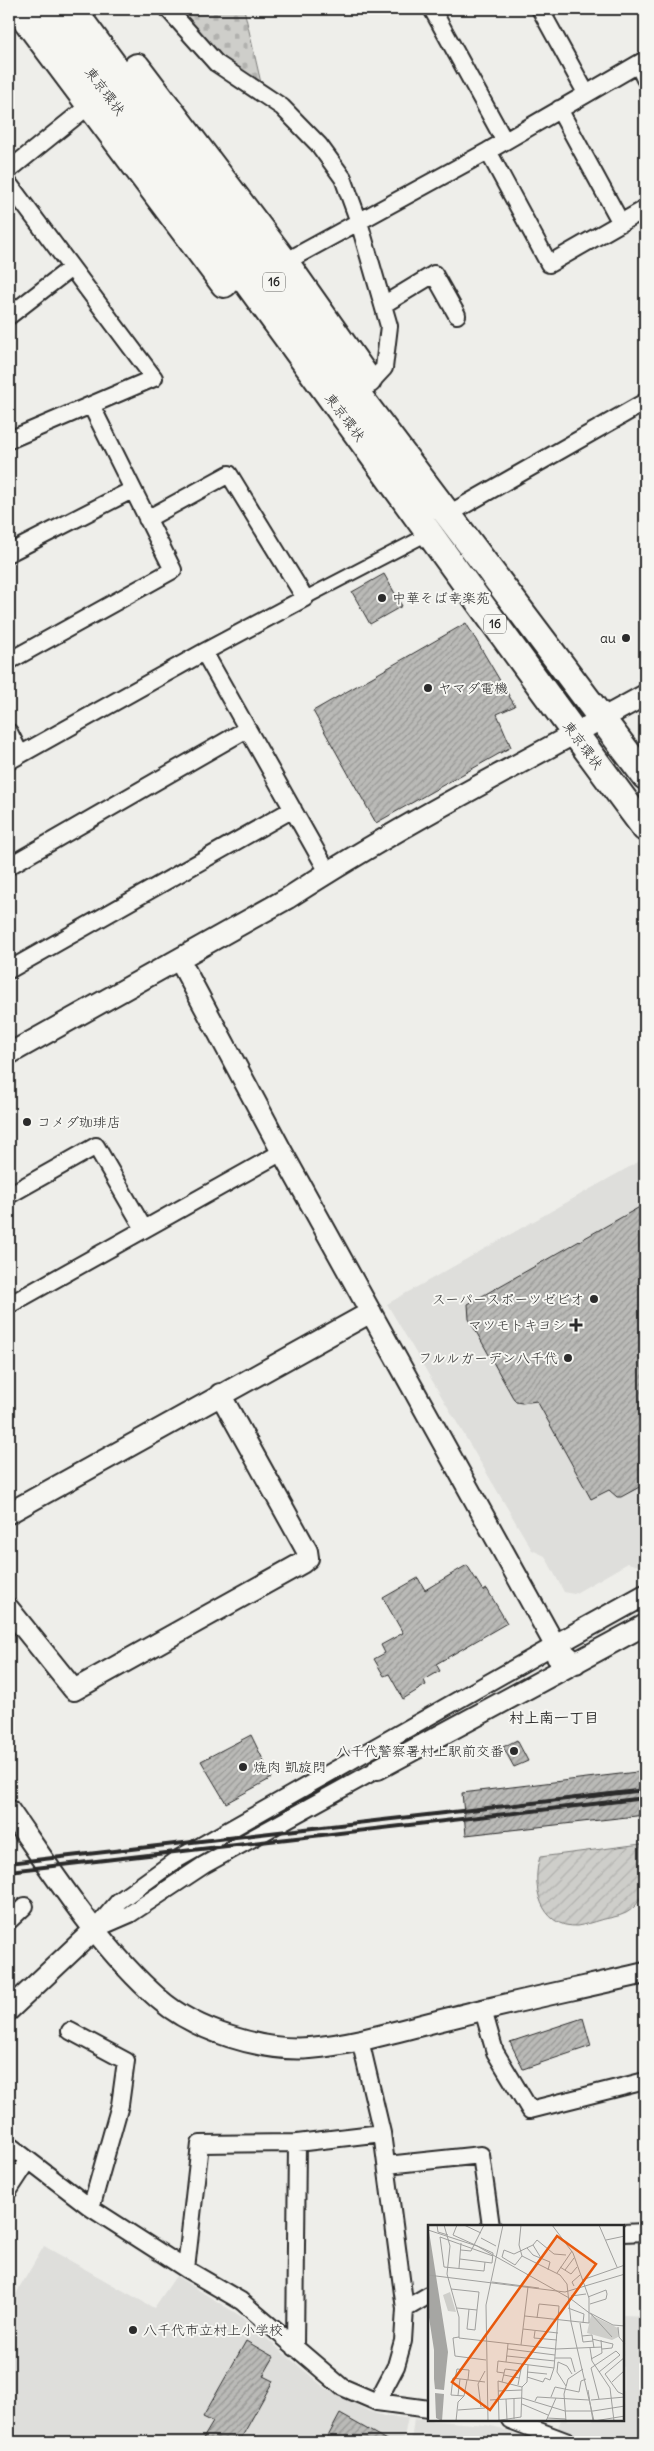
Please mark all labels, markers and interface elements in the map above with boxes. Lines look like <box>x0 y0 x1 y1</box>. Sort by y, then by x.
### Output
street label: 東京環状 <box>81 63 129 119</box>
road number: 16 <box>263 272 285 292</box>
street label: 東京環状 <box>321 389 369 445</box>
place label: 中華そば幸楽苑 <box>392 589 490 607</box>
marker: 中華そば幸楽苑 <box>376 592 388 604</box>
road number: 16 <box>484 614 506 634</box>
place label: au <box>600 629 616 647</box>
marker: au <box>620 632 632 644</box>
place label: ヤマダ電機 <box>438 679 508 697</box>
marker: ヤマダ電機 <box>422 682 434 694</box>
street label: 東京環状 <box>559 717 607 773</box>
place label: コメダ珈琲店 <box>37 1113 121 1131</box>
marker: コメダ珈琲店 <box>21 1116 33 1128</box>
place label: スーパースポーツゼビオ <box>432 1290 584 1308</box>
marker: スーパースポーツゼビオ <box>588 1293 600 1305</box>
place label: マツモトキヨシ <box>468 1316 566 1334</box>
marker: マツモトキヨシ <box>570 1319 582 1331</box>
place label: フルルガーデン八千代 <box>419 1349 558 1367</box>
marker: フルルガーデン八千代 <box>562 1352 574 1364</box>
district label: 村上南一丁目 <box>509 1708 599 1727</box>
place label: 八千代警察署村上駅前交番 <box>336 1742 504 1760</box>
marker: 八千代警察署村上駅前交番 <box>508 1745 520 1757</box>
place label: 焼肉 凱旋門 <box>253 1758 326 1776</box>
marker: 焼肉 凱旋門 <box>237 1761 249 1773</box>
inset map <box>428 2225 624 2421</box>
place label: 八千代市立村上小学校 <box>143 2321 283 2339</box>
marker: 八千代市立村上小学校 <box>127 2324 139 2336</box>

